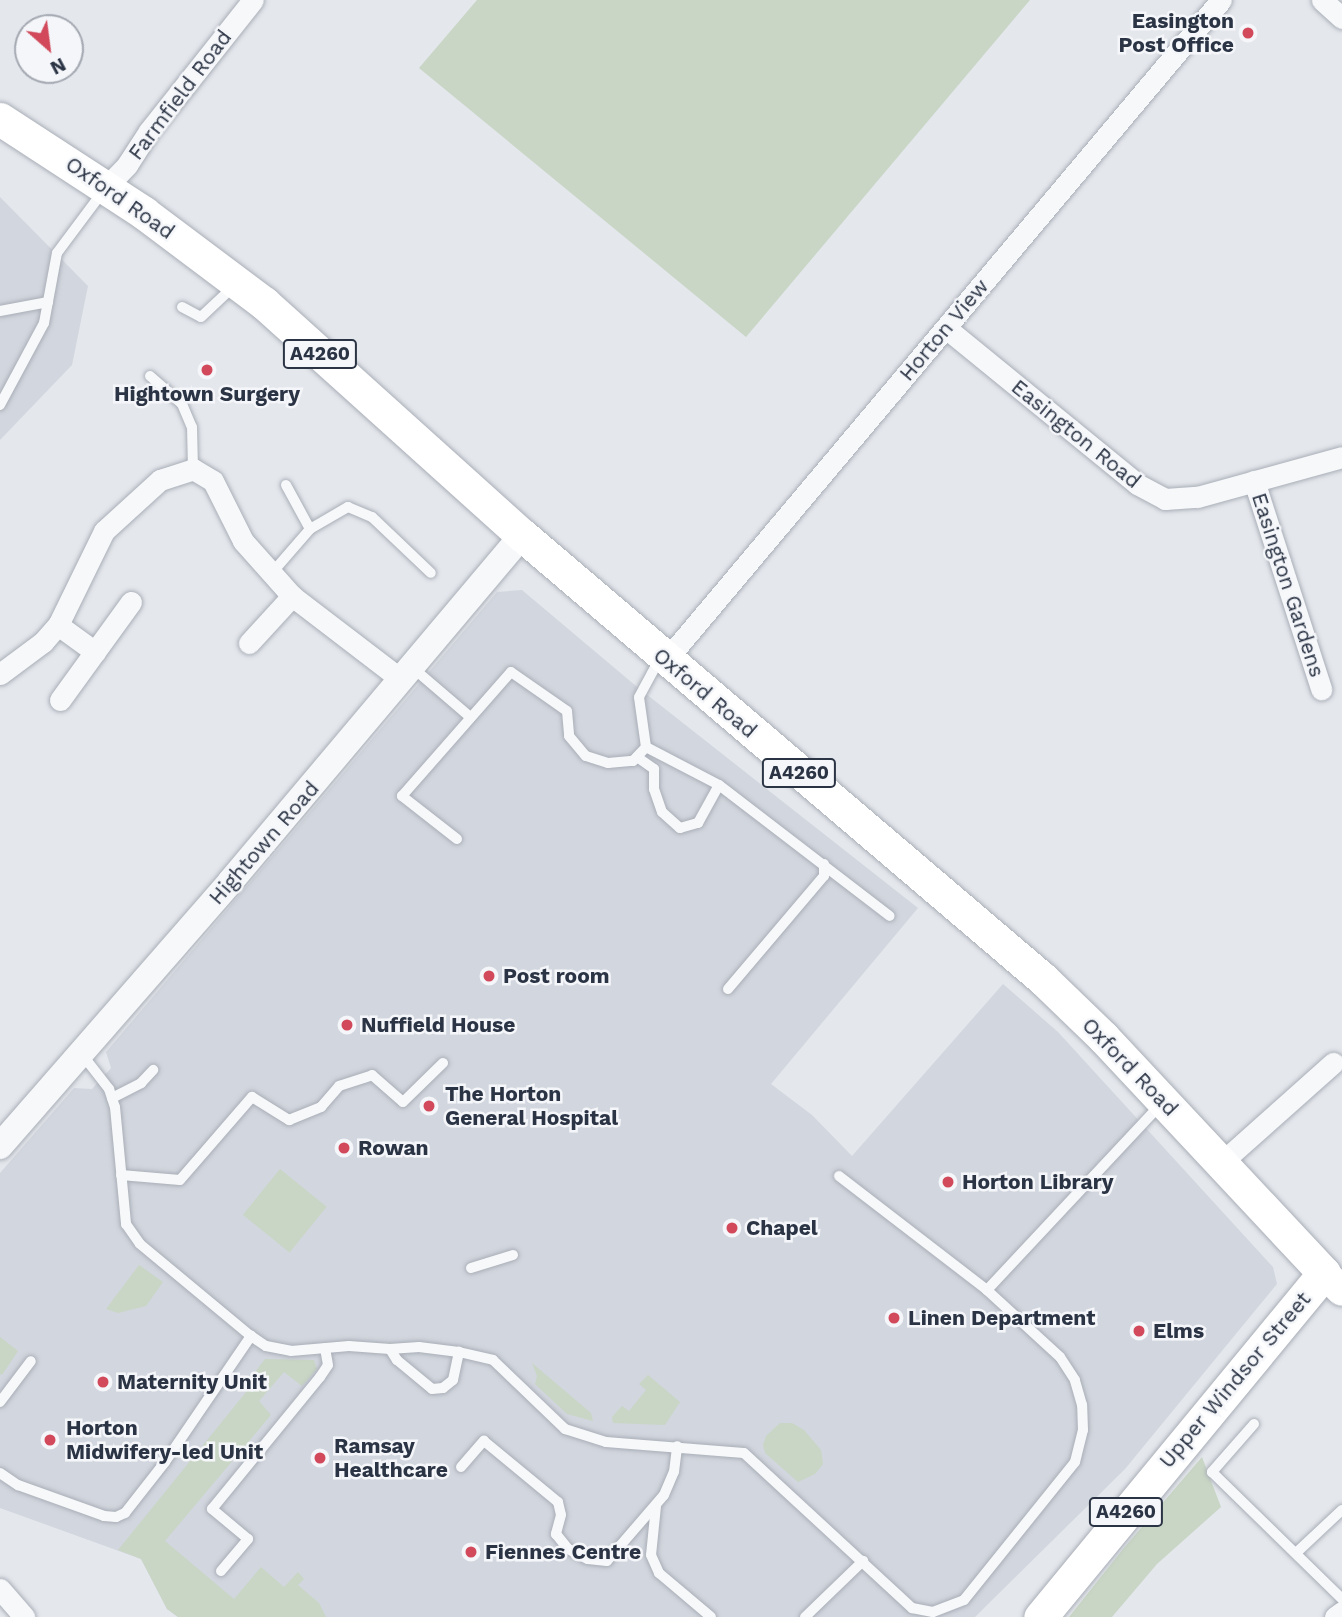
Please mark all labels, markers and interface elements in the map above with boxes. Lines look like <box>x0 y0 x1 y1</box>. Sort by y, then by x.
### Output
place label: Easington Post Office <box>1119 8 1234 58</box>
north arrow <box>14 14 84 84</box>
street label: Farmfield Road <box>123 25 237 165</box>
marker: Easington Post Office <box>1240 25 1256 41</box>
text: N <box>47 53 70 80</box>
street label: Oxford Road <box>61 151 179 245</box>
street label: Horton View <box>894 274 994 386</box>
road number: A4260 <box>282 338 358 370</box>
marker: Hightown Surgery <box>199 362 215 378</box>
street label: Easington Road <box>1006 374 1146 494</box>
place label: Hightown Surgery <box>114 381 300 407</box>
street label: Easington Gardens <box>1246 490 1330 680</box>
street label: Oxford Road <box>648 643 762 743</box>
road number: A4260 <box>760 758 838 788</box>
street label: Hightown Road <box>204 776 324 910</box>
place label: Post room <box>503 963 609 989</box>
marker: Post room <box>481 968 497 984</box>
place label: Nuffield House <box>361 1012 515 1038</box>
street label: Oxford Road <box>1077 1013 1183 1121</box>
marker: Nuffield House <box>339 1017 355 1033</box>
place label: The Horton General Hospital <box>445 1081 618 1131</box>
marker: The Horton General Hospital <box>419 1096 439 1116</box>
place label: Rowan <box>358 1135 429 1161</box>
marker: Rowan <box>336 1140 352 1156</box>
place label: Horton Library <box>962 1169 1113 1195</box>
marker: Horton Library <box>940 1174 956 1190</box>
place label: Chapel <box>746 1215 818 1241</box>
marker: Chapel <box>724 1220 740 1236</box>
street label: Upper Windsor Street <box>1154 1286 1316 1474</box>
place label: Linen Department <box>908 1305 1095 1331</box>
marker: Linen Department <box>886 1310 902 1326</box>
place label: Elms <box>1153 1318 1204 1344</box>
marker: Elms <box>1131 1323 1147 1339</box>
place label: Maternity Unit <box>117 1369 267 1395</box>
marker: Maternity Unit <box>95 1374 111 1390</box>
place label: Horton Midwifery-led Unit <box>66 1415 263 1465</box>
marker: Horton Midwifery-led Unit <box>40 1430 60 1450</box>
place label: Ramsay Healthcare <box>334 1433 448 1483</box>
marker: Ramsay Healthcare <box>312 1450 328 1466</box>
road number: A4260 <box>1088 1496 1164 1528</box>
place label: Fiennes Centre <box>485 1539 641 1565</box>
marker: Fiennes Centre <box>463 1544 479 1560</box>

